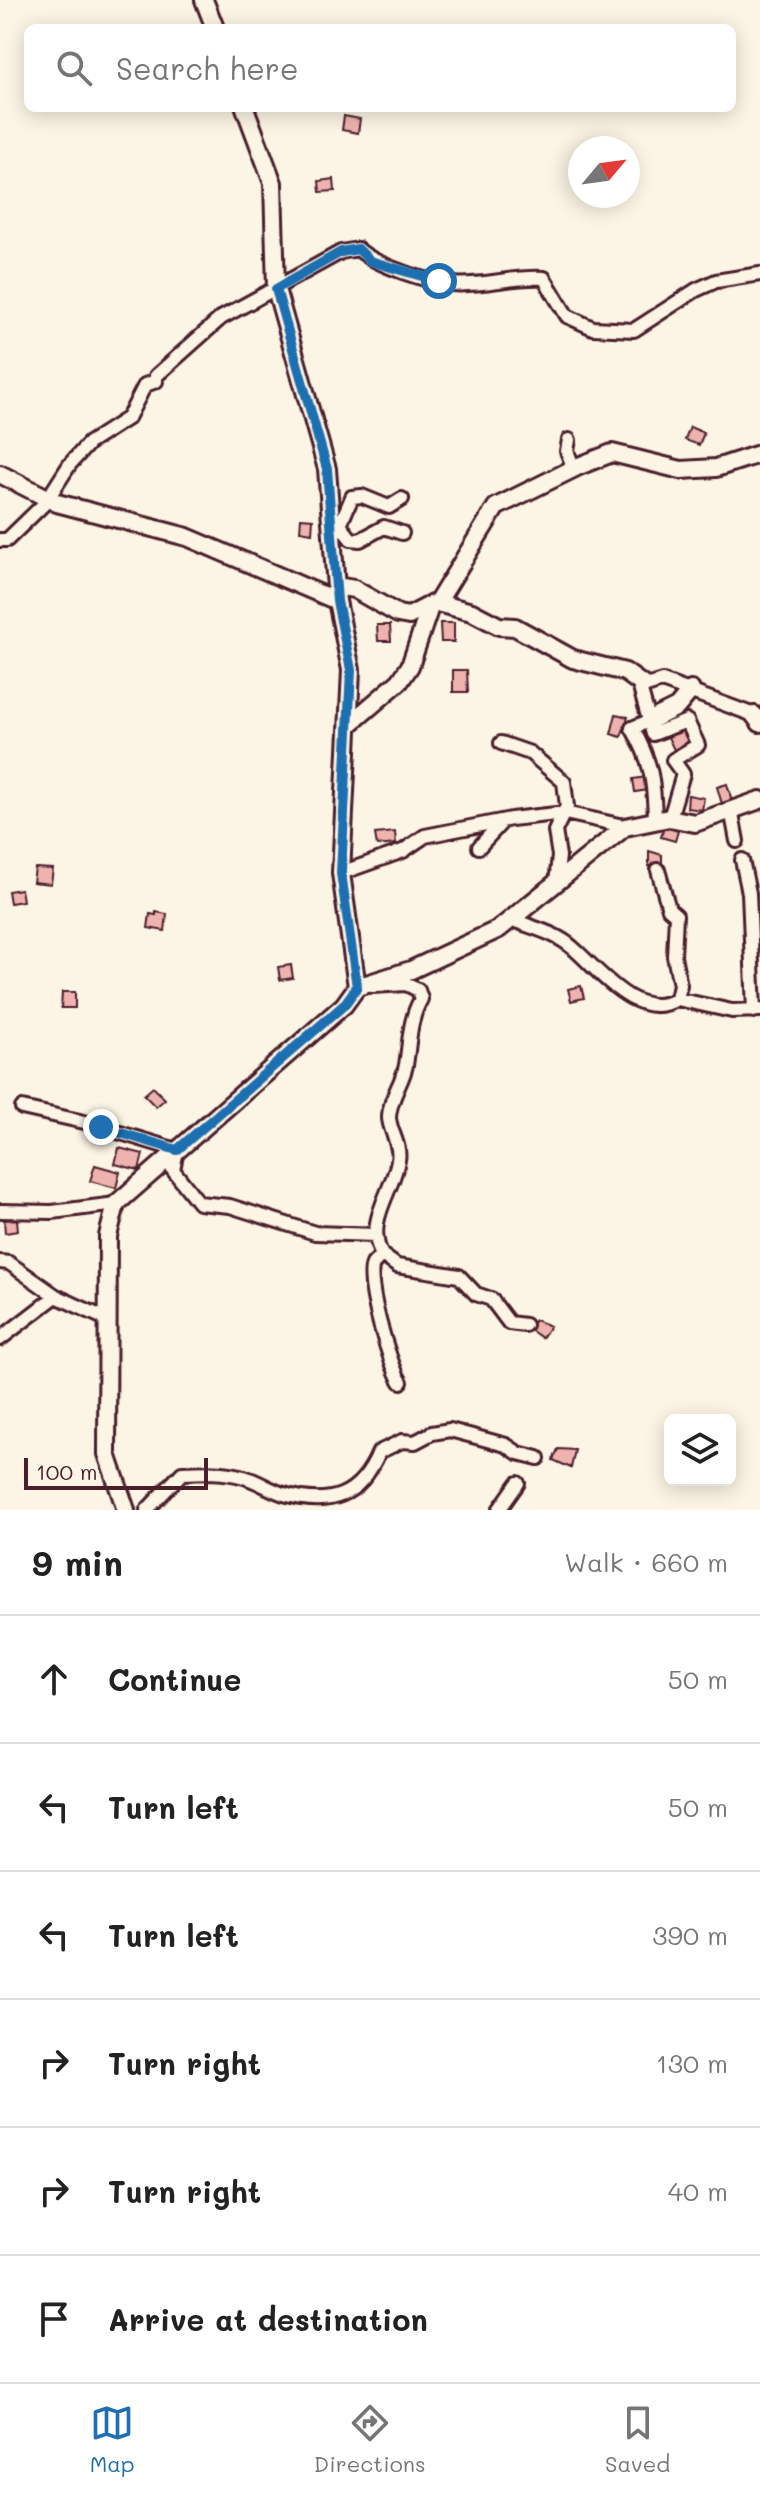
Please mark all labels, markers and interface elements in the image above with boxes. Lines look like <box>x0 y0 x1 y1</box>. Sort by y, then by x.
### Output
search box <box>24 24 736 112</box>
icon: search <box>52 46 96 90</box>
text: Search here <box>116 48 299 88</box>
north arrow <box>568 136 640 208</box>
route start <box>421 263 457 299</box>
route end <box>83 1109 119 1145</box>
map controls <box>664 1414 736 1486</box>
button: layers <box>664 1414 736 1486</box>
scale bar <box>24 1454 208 1490</box>
text: 100 m <box>36 1457 98 1486</box>
text: 9 min <box>32 1540 123 1585</box>
text: Walk · 660 m <box>564 1545 728 1579</box>
icon: ahead <box>32 1657 76 1701</box>
text: Continue <box>108 1659 241 1699</box>
text: 50 m <box>668 1662 728 1696</box>
icon: left <box>32 1785 76 1829</box>
text: Turn left <box>108 1787 239 1827</box>
text: 50 m <box>668 1790 728 1824</box>
icon: left <box>32 1913 76 1957</box>
text: Turn left <box>108 1915 239 1955</box>
text: 390 m <box>652 1918 728 1952</box>
icon: right <box>32 2041 76 2085</box>
text: Turn right <box>108 2043 261 2083</box>
text: 130 m <box>656 2046 728 2080</box>
icon: right <box>32 2169 76 2213</box>
text: Turn right <box>108 2171 261 2211</box>
text: 40 m <box>668 2174 728 2208</box>
icon: arrive <box>32 2297 76 2341</box>
text: Arrive at destination <box>108 2299 428 2339</box>
tab: Map <box>90 2401 135 2478</box>
tab: Directions <box>314 2401 426 2478</box>
tab: Saved <box>605 2401 670 2478</box>

